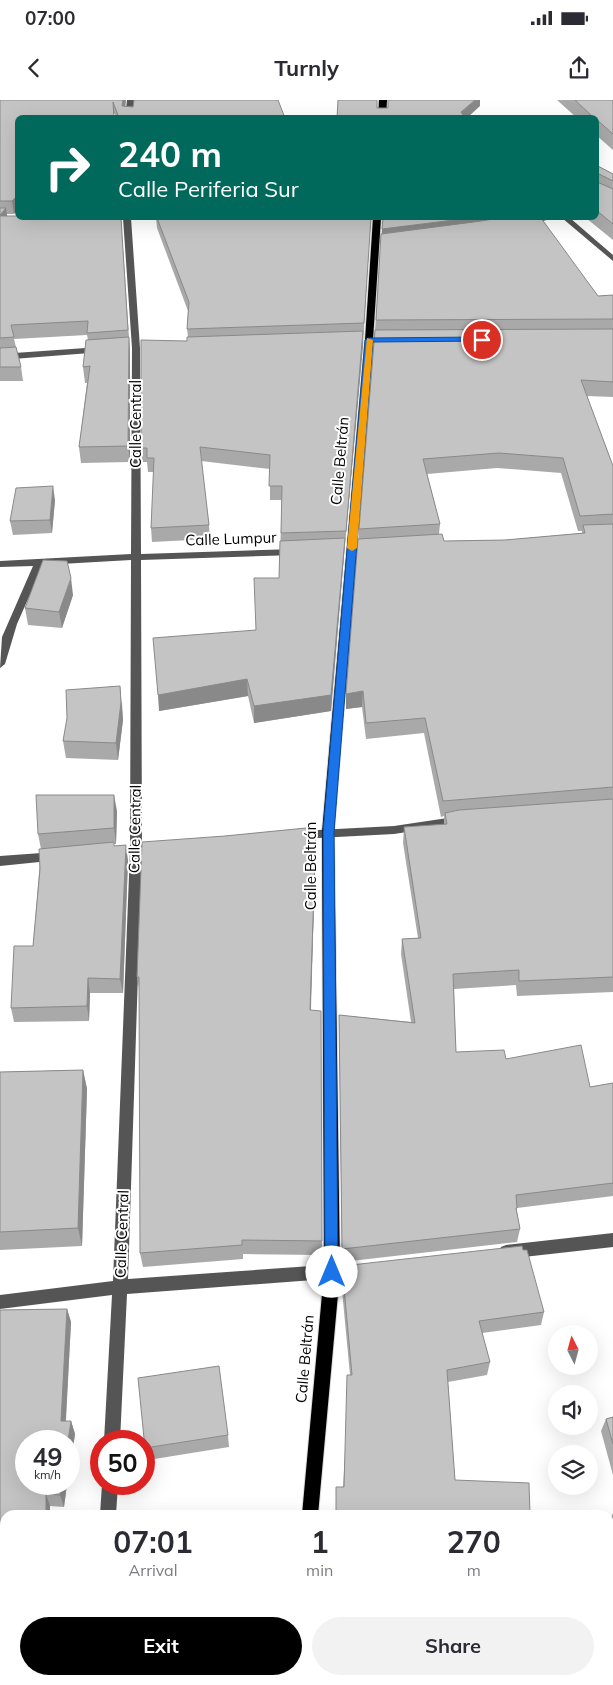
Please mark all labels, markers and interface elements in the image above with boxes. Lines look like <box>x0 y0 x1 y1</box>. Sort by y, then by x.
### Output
text: 07:00 <box>25 6 75 30</box>
icon: back <box>20 54 48 82</box>
text: Turnly <box>274 54 339 82</box>
icon: share <box>565 54 593 82</box>
text: 240 m <box>118 132 222 176</box>
icon: right <box>35 135 100 200</box>
text: Calle Periferia Sur <box>118 175 299 203</box>
pin <box>461 319 503 361</box>
icon: arrive <box>468 326 496 354</box>
street label: Calle Central <box>126 380 145 468</box>
street label: Calle Beltrán <box>326 416 353 506</box>
street label: Calle Lumpur <box>185 527 277 550</box>
street label: Calle Central <box>124 785 145 873</box>
street label: Calle Beltrán <box>301 822 320 910</box>
street label: Calle Central <box>110 1190 133 1278</box>
position arrow <box>305 1245 357 1297</box>
street label: Calle Beltrán <box>291 1314 318 1404</box>
north arrow <box>548 1325 598 1375</box>
map controls <box>548 1325 598 1495</box>
button: sound <box>548 1385 598 1435</box>
speed limit sign: 50 <box>90 1430 155 1495</box>
text: 49 <box>32 1441 63 1472</box>
button: layers <box>548 1445 598 1495</box>
text: km/h <box>34 1467 61 1482</box>
text: 07:01 <box>113 1523 193 1561</box>
text: 1 <box>311 1523 329 1561</box>
text: 270 <box>447 1523 501 1561</box>
text: Arrival <box>129 1560 178 1580</box>
text: min <box>306 1560 333 1580</box>
text: m <box>467 1560 481 1580</box>
button: Exit <box>20 1617 302 1675</box>
button: Share <box>312 1617 594 1675</box>

